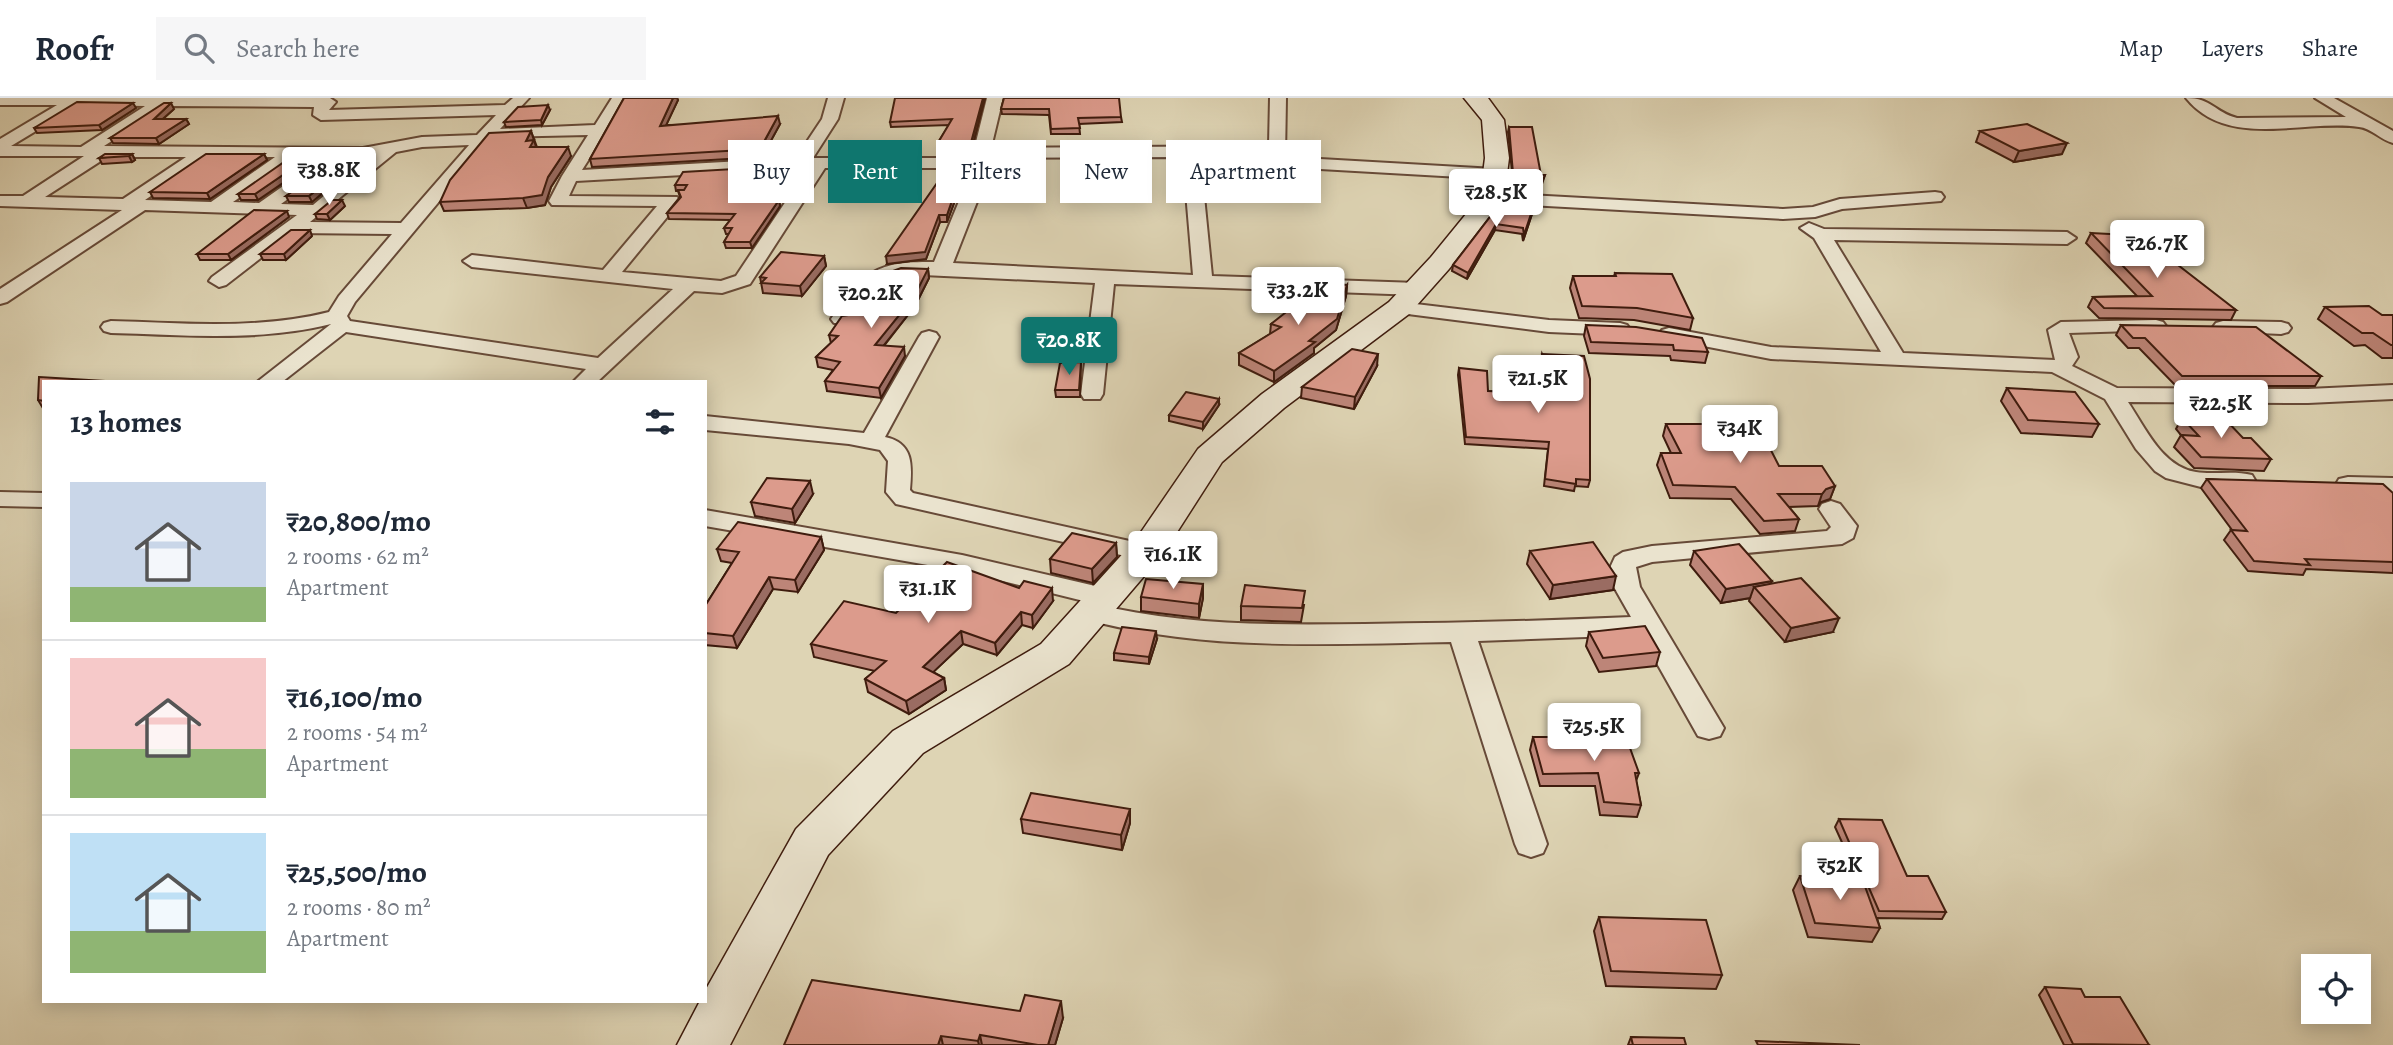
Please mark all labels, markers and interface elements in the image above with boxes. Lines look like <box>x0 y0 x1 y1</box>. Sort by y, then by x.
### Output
search box <box>156 17 646 80</box>
text: Roofr <box>35 26 114 71</box>
icon: search <box>180 29 218 67</box>
text: Search here <box>236 31 360 66</box>
text: Map <box>2119 32 2163 64</box>
text: Layers <box>2201 32 2264 64</box>
text: Share <box>2302 32 2358 64</box>
chip: Buy <box>728 140 814 203</box>
chip: Rent <box>828 140 922 203</box>
chip: Filters <box>936 140 1046 203</box>
chip: New <box>1060 140 1152 203</box>
chip: Apartment <box>1166 140 1321 203</box>
pin: ₹38.8K <box>272 148 386 207</box>
text: ₹38.8K <box>298 154 360 185</box>
pin: ₹28.5K <box>1439 170 1553 229</box>
text: ₹28.5K <box>1465 176 1527 207</box>
pin: ₹26.7K <box>2100 220 2214 280</box>
text: ₹26.7K <box>2126 227 2188 258</box>
pin: ₹33.2K <box>1241 268 1355 327</box>
pin: ₹20.2K <box>814 271 928 330</box>
text: ₹33.2K <box>1268 274 1328 305</box>
text: ₹20.2K <box>839 277 903 308</box>
pin: ₹20.8K <box>1012 317 1126 377</box>
text: ₹20.8K <box>1037 324 1101 355</box>
pin: ₹21.5K <box>1481 356 1595 415</box>
text: ₹21.5K <box>1508 362 1568 393</box>
pin: ₹22.5K <box>2164 380 2278 440</box>
text: ₹22.5K <box>2190 387 2252 418</box>
text: 13 homes <box>70 402 182 442</box>
icon: filters <box>641 403 679 441</box>
pin: ₹34K <box>1699 406 1781 465</box>
text: ₹34K <box>1718 412 1762 443</box>
text: ₹20,800/mo <box>287 501 431 541</box>
icon: home <box>126 510 210 594</box>
pin: ₹16.1K <box>1116 532 1230 591</box>
text: ₹16.1K <box>1144 538 1202 569</box>
text: 2 rooms · 62 m² <box>287 541 429 572</box>
pin: ₹31.1K <box>871 566 985 625</box>
text: Apartment <box>287 572 389 603</box>
text: ₹31.1K <box>900 572 956 603</box>
text: ₹16,100/mo <box>287 677 422 717</box>
icon: home <box>126 686 210 770</box>
pin: ₹25.5K <box>1537 704 1651 763</box>
text: ₹25.5K <box>1564 710 1624 741</box>
text: 2 rooms · 54 m² <box>287 717 428 748</box>
text: Apartment <box>287 748 389 779</box>
pin: ₹52K <box>1799 842 1881 902</box>
text: ₹52K <box>1818 849 1862 880</box>
text: ₹25,500/mo <box>287 852 427 892</box>
icon: home <box>126 861 210 945</box>
text: 2 rooms · 80 m² <box>287 892 431 923</box>
text: Apartment <box>287 923 389 954</box>
map controls <box>2301 954 2371 1024</box>
button: locate <box>2301 954 2371 1024</box>

